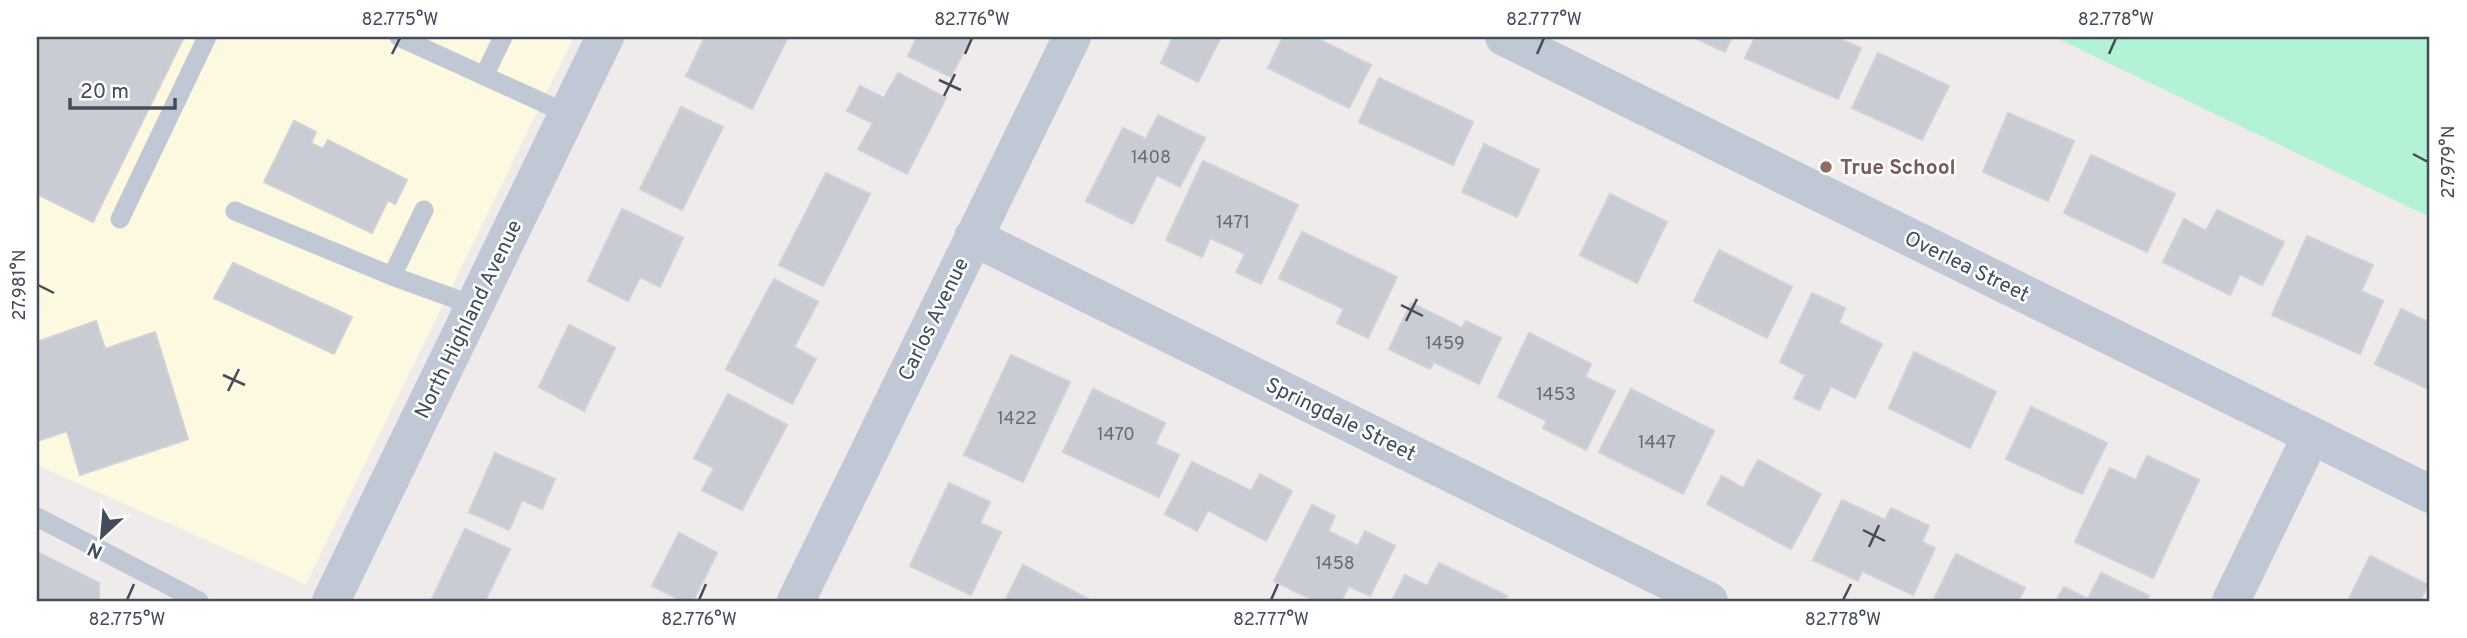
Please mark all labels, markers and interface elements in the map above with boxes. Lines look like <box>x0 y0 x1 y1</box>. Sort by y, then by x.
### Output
text: 82.775°W <box>362 9 439 32</box>
text: 82.776°W <box>934 9 1010 32</box>
text: 82.777°W <box>1506 9 1582 32</box>
text: 82.778°W <box>2078 9 2154 32</box>
scale bar <box>70 66 175 110</box>
text: 20 m <box>80 79 129 106</box>
text: 27.979°N <box>2438 126 2461 198</box>
house number: 1408 <box>1131 147 1171 170</box>
place label: True School <box>1840 155 1956 182</box>
marker: True School <box>1818 159 1834 175</box>
house number: 1471 <box>1216 212 1250 235</box>
street label: North Highland Avenue <box>409 216 529 424</box>
street label: Overlea Street <box>1899 225 2033 309</box>
text: 27.981°N <box>9 249 32 321</box>
street label: Carlos Avenue <box>893 253 976 386</box>
house number: 1459 <box>1425 333 1465 356</box>
street label: Springdale Street <box>1261 372 1420 468</box>
house number: 1453 <box>1536 384 1576 407</box>
house number: 1422 <box>997 408 1037 431</box>
house number: 1470 <box>1097 424 1135 447</box>
house number: 1447 <box>1638 432 1676 455</box>
north arrow <box>66 502 136 572</box>
text: N <box>84 536 107 563</box>
house number: 1458 <box>1315 553 1355 576</box>
text: 82.775°W <box>89 609 166 632</box>
text: 82.776°W <box>661 609 737 632</box>
text: 82.777°W <box>1233 609 1309 632</box>
text: 82.778°W <box>1805 609 1881 632</box>

